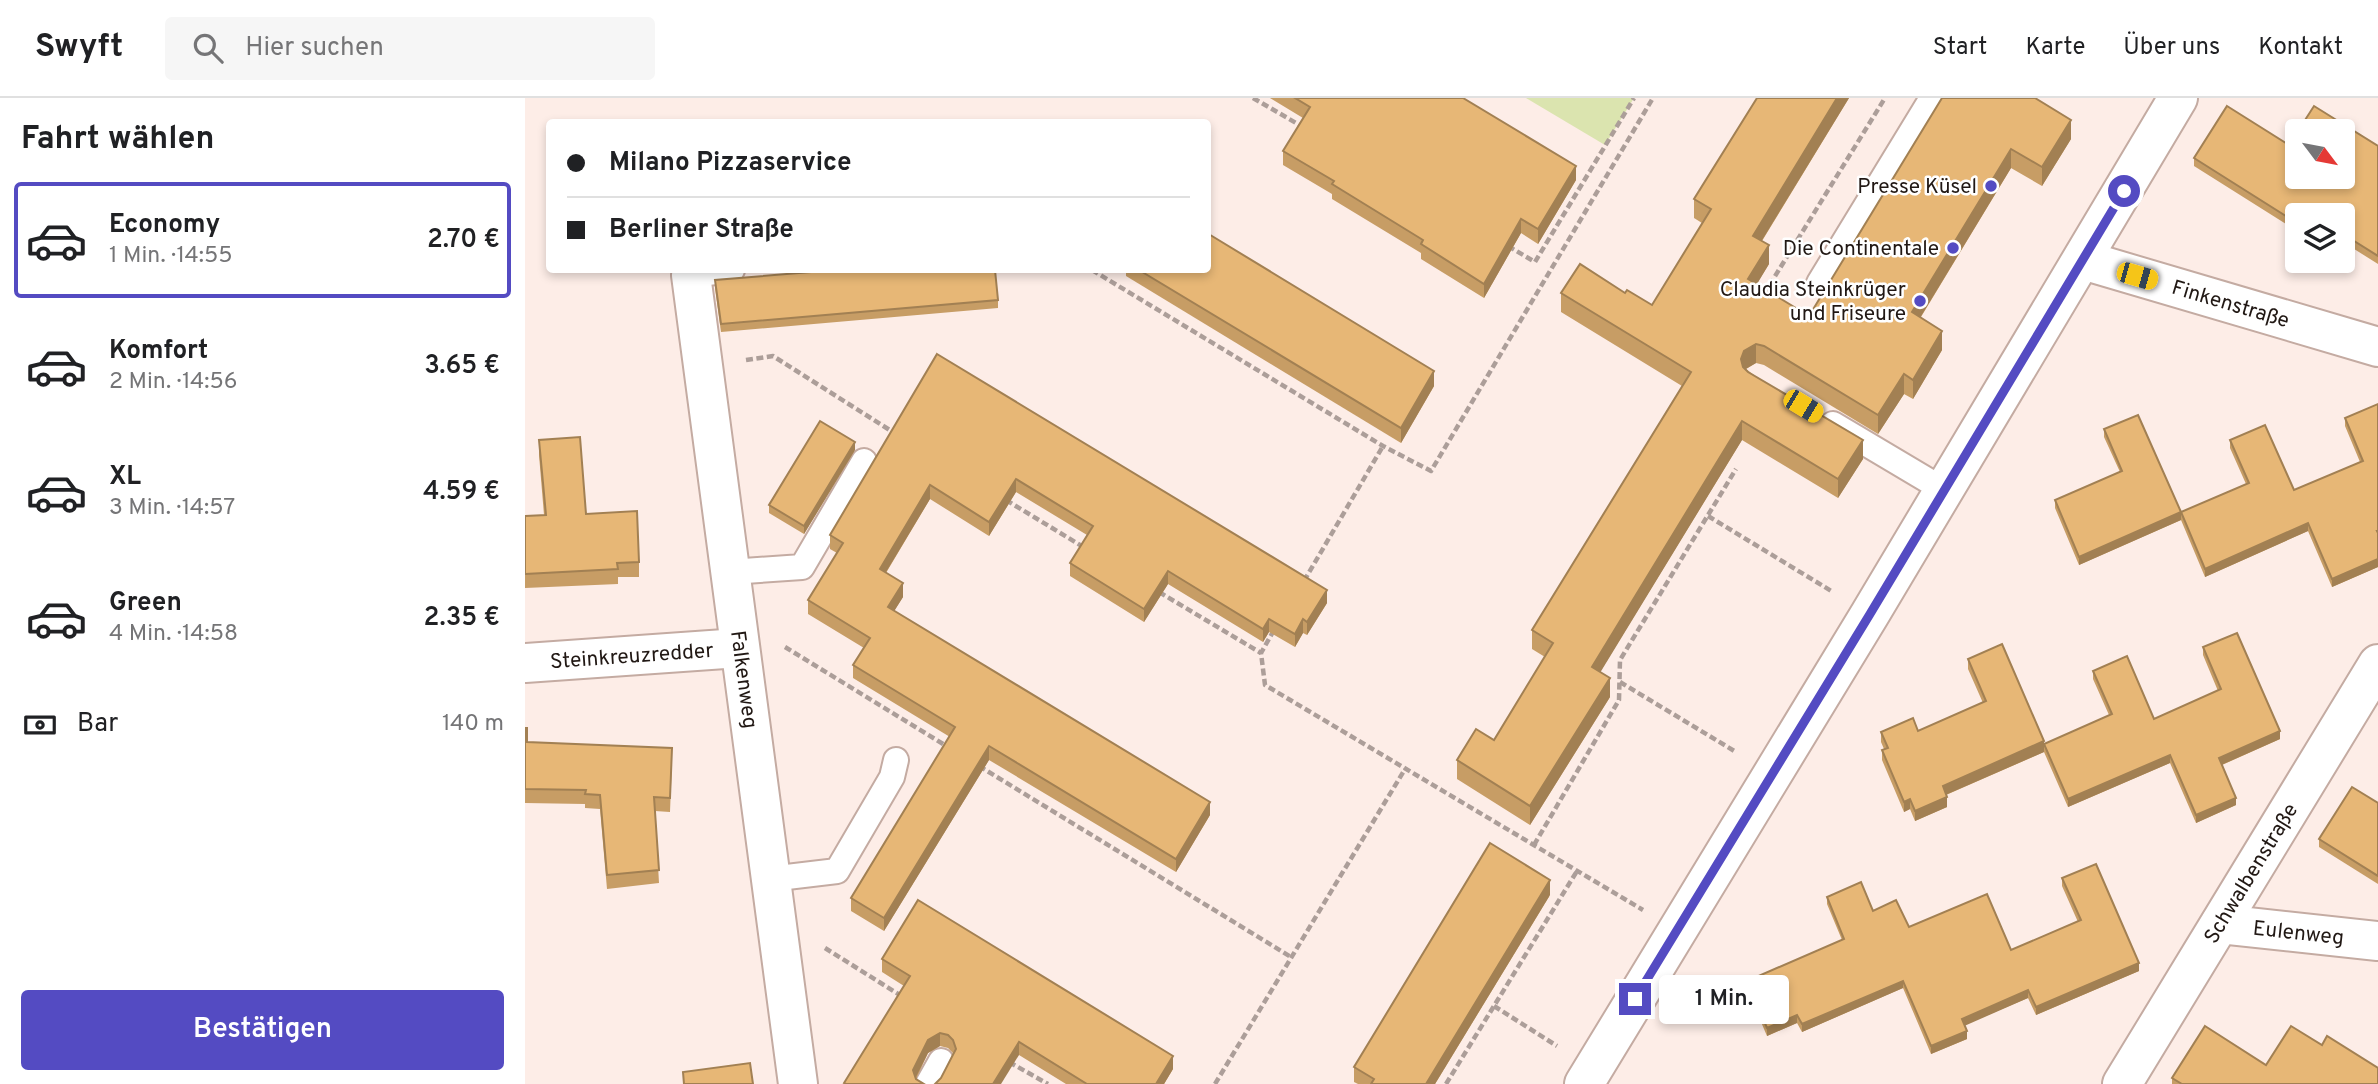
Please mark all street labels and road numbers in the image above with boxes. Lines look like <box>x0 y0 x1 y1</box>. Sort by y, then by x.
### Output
street label: Finkenstraße <box>2168 275 2292 335</box>
street label: Falkenweg <box>723 629 763 730</box>
street label: Steinkreuzredder <box>549 638 715 676</box>
street label: Schwalbenstraße <box>2199 799 2305 949</box>
street label: Eulenweg <box>2252 916 2345 952</box>

